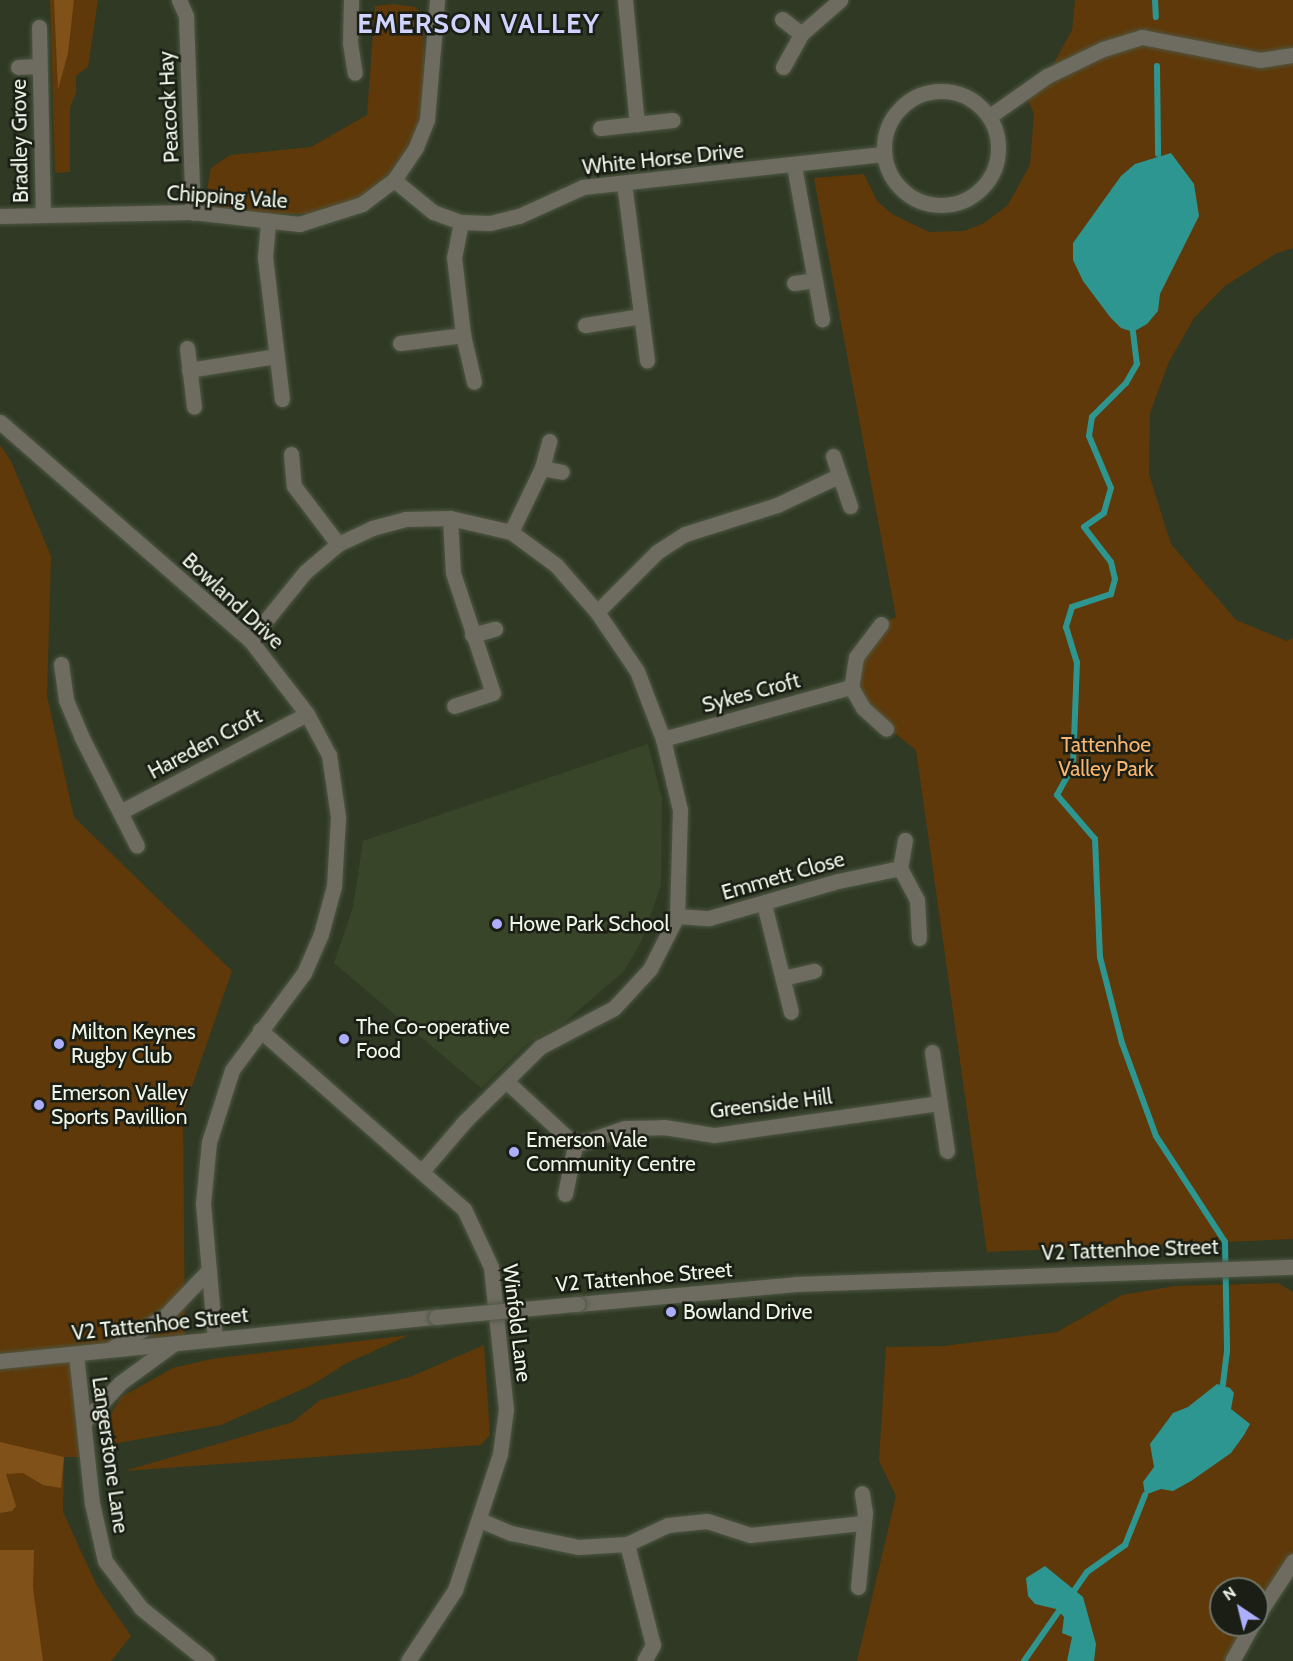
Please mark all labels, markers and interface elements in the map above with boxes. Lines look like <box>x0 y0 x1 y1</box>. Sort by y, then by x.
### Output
district label: EMERSON VALLEY <box>357 8 601 40</box>
street label: Peacock Hay <box>153 50 185 164</box>
street label: Bradley Grove <box>6 79 34 203</box>
street label: White Horse Drive <box>581 138 745 180</box>
street label: Chipping Vale <box>166 180 288 214</box>
street label: Bowland Drive <box>177 548 289 654</box>
street label: Sykes Croft <box>699 668 803 718</box>
street label: Hareden Croft <box>144 703 266 785</box>
park label: Tattenhoe Valley Park <box>1058 732 1154 782</box>
street label: Emmett Close <box>719 846 847 906</box>
place label: Howe Park School <box>509 911 669 937</box>
marker: Howe Park School <box>490 917 504 931</box>
place label: The Co-operative Food <box>356 1014 510 1064</box>
place label: Milton Keynes Rugby Club <box>71 1019 196 1069</box>
marker: The Co-operative Food <box>337 1032 351 1046</box>
marker: Milton Keynes Rugby Club <box>52 1037 66 1051</box>
place label: Emerson Valley Sports Pavillion <box>51 1080 188 1130</box>
street label: Greenside Hill <box>708 1084 834 1124</box>
marker: Emerson Valley Sports Pavillion <box>32 1098 46 1112</box>
place label: Emerson Vale Community Centre <box>526 1127 696 1177</box>
marker: Emerson Vale Community Centre <box>507 1145 521 1159</box>
street label: V2 Tattenhoe Street <box>1041 1234 1219 1266</box>
street label: V2 Tattenhoe Street <box>555 1257 733 1297</box>
street label: Winfold Lane <box>497 1263 537 1383</box>
place label: Bowland Drive <box>683 1299 812 1325</box>
street label: V2 Tattenhoe Street <box>71 1302 249 1346</box>
marker: Bowland Drive <box>664 1305 678 1319</box>
street label: Langerstone Lane <box>87 1375 133 1535</box>
north arrow <box>1209 1577 1269 1637</box>
text: N <box>1219 1582 1240 1605</box>

